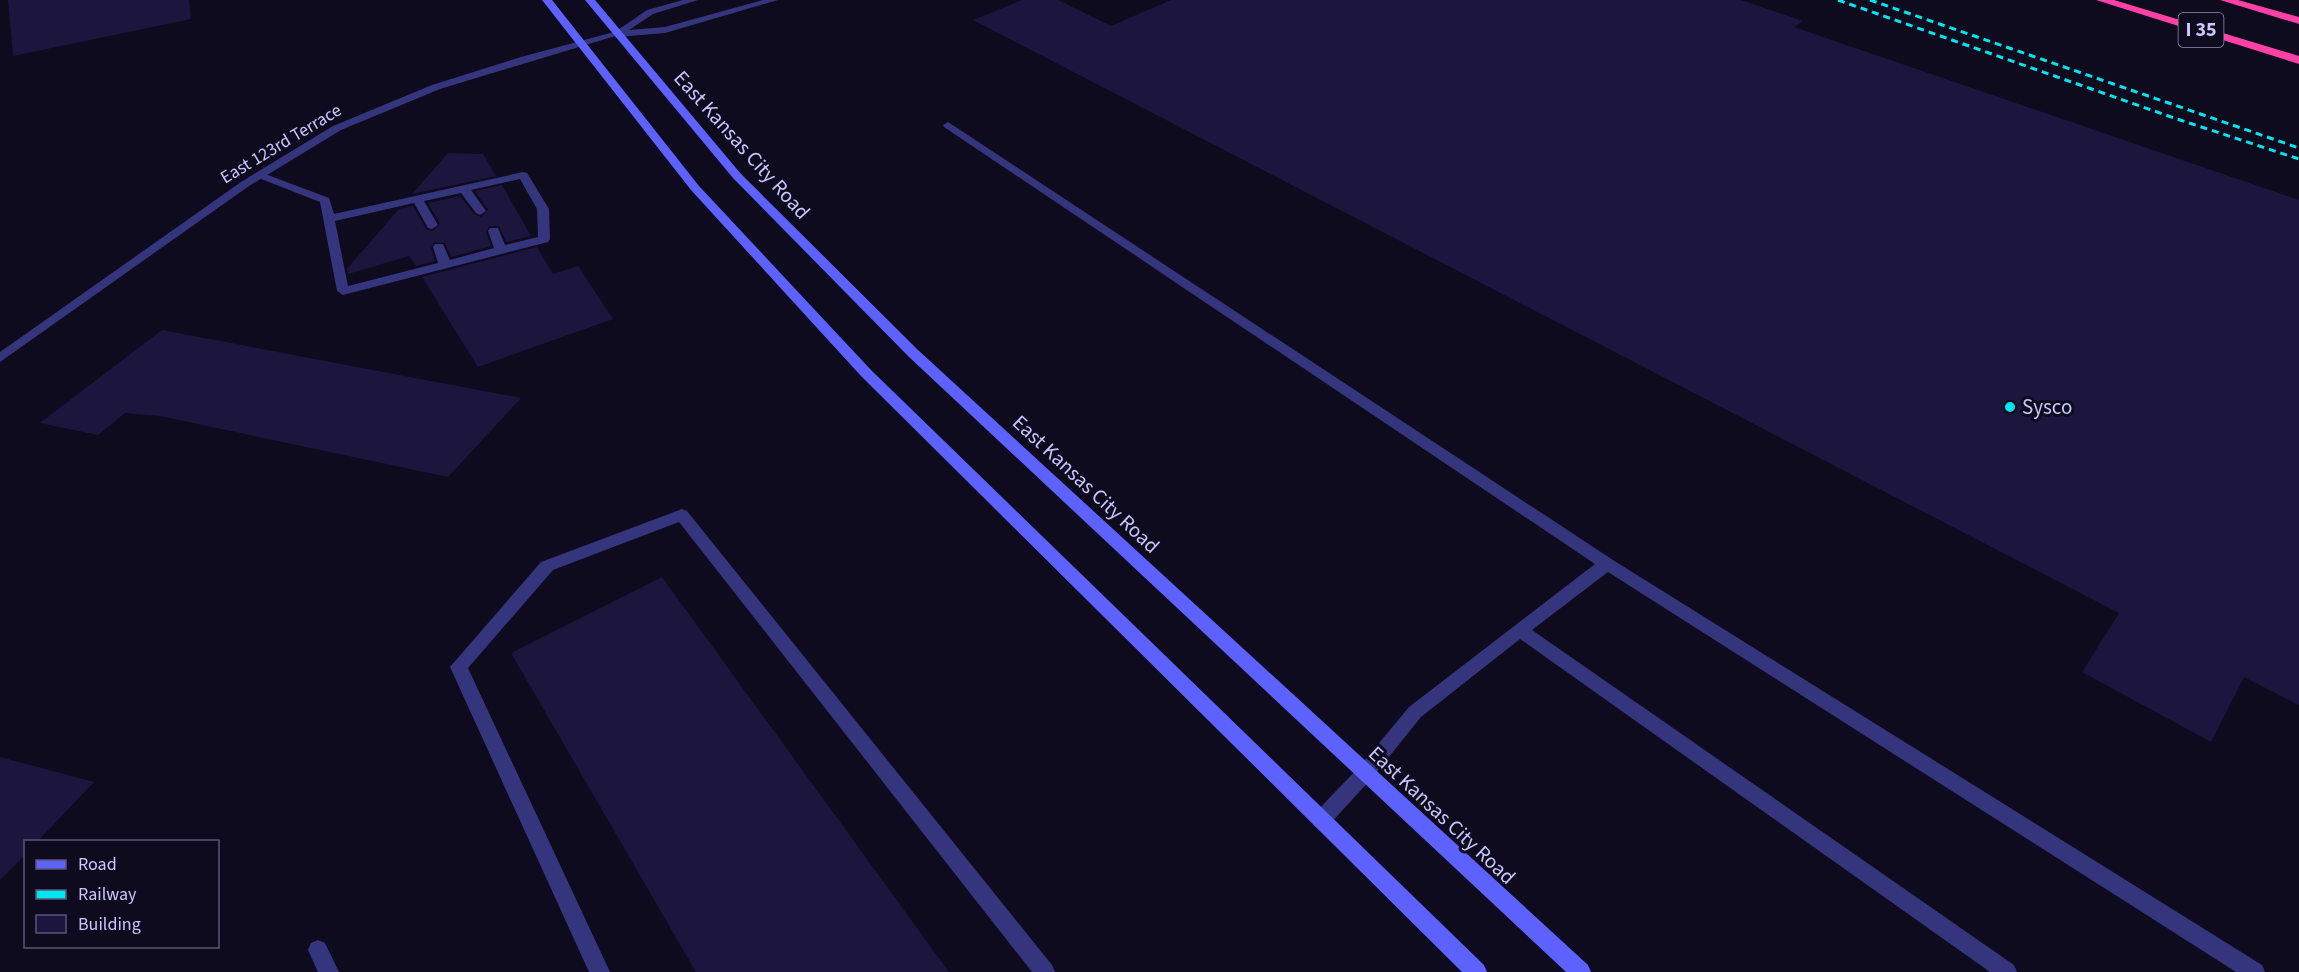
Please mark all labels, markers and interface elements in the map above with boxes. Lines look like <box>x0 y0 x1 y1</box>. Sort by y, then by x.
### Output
road number: I 35 <box>2178 13 2224 47</box>
street label: East Kansas City Road <box>667 64 817 226</box>
street label: East 123rd Terrace <box>216 98 346 190</box>
place label: Sysco <box>2022 392 2072 422</box>
marker: Sysco <box>2003 400 2017 414</box>
street label: East Kansas City Road <box>1006 408 1166 560</box>
street label: East Kansas City Road <box>1362 739 1522 891</box>
legend <box>24 840 219 948</box>
text: Road <box>78 852 117 877</box>
text: Railway <box>78 882 137 907</box>
text: Building <box>78 912 141 937</box>

